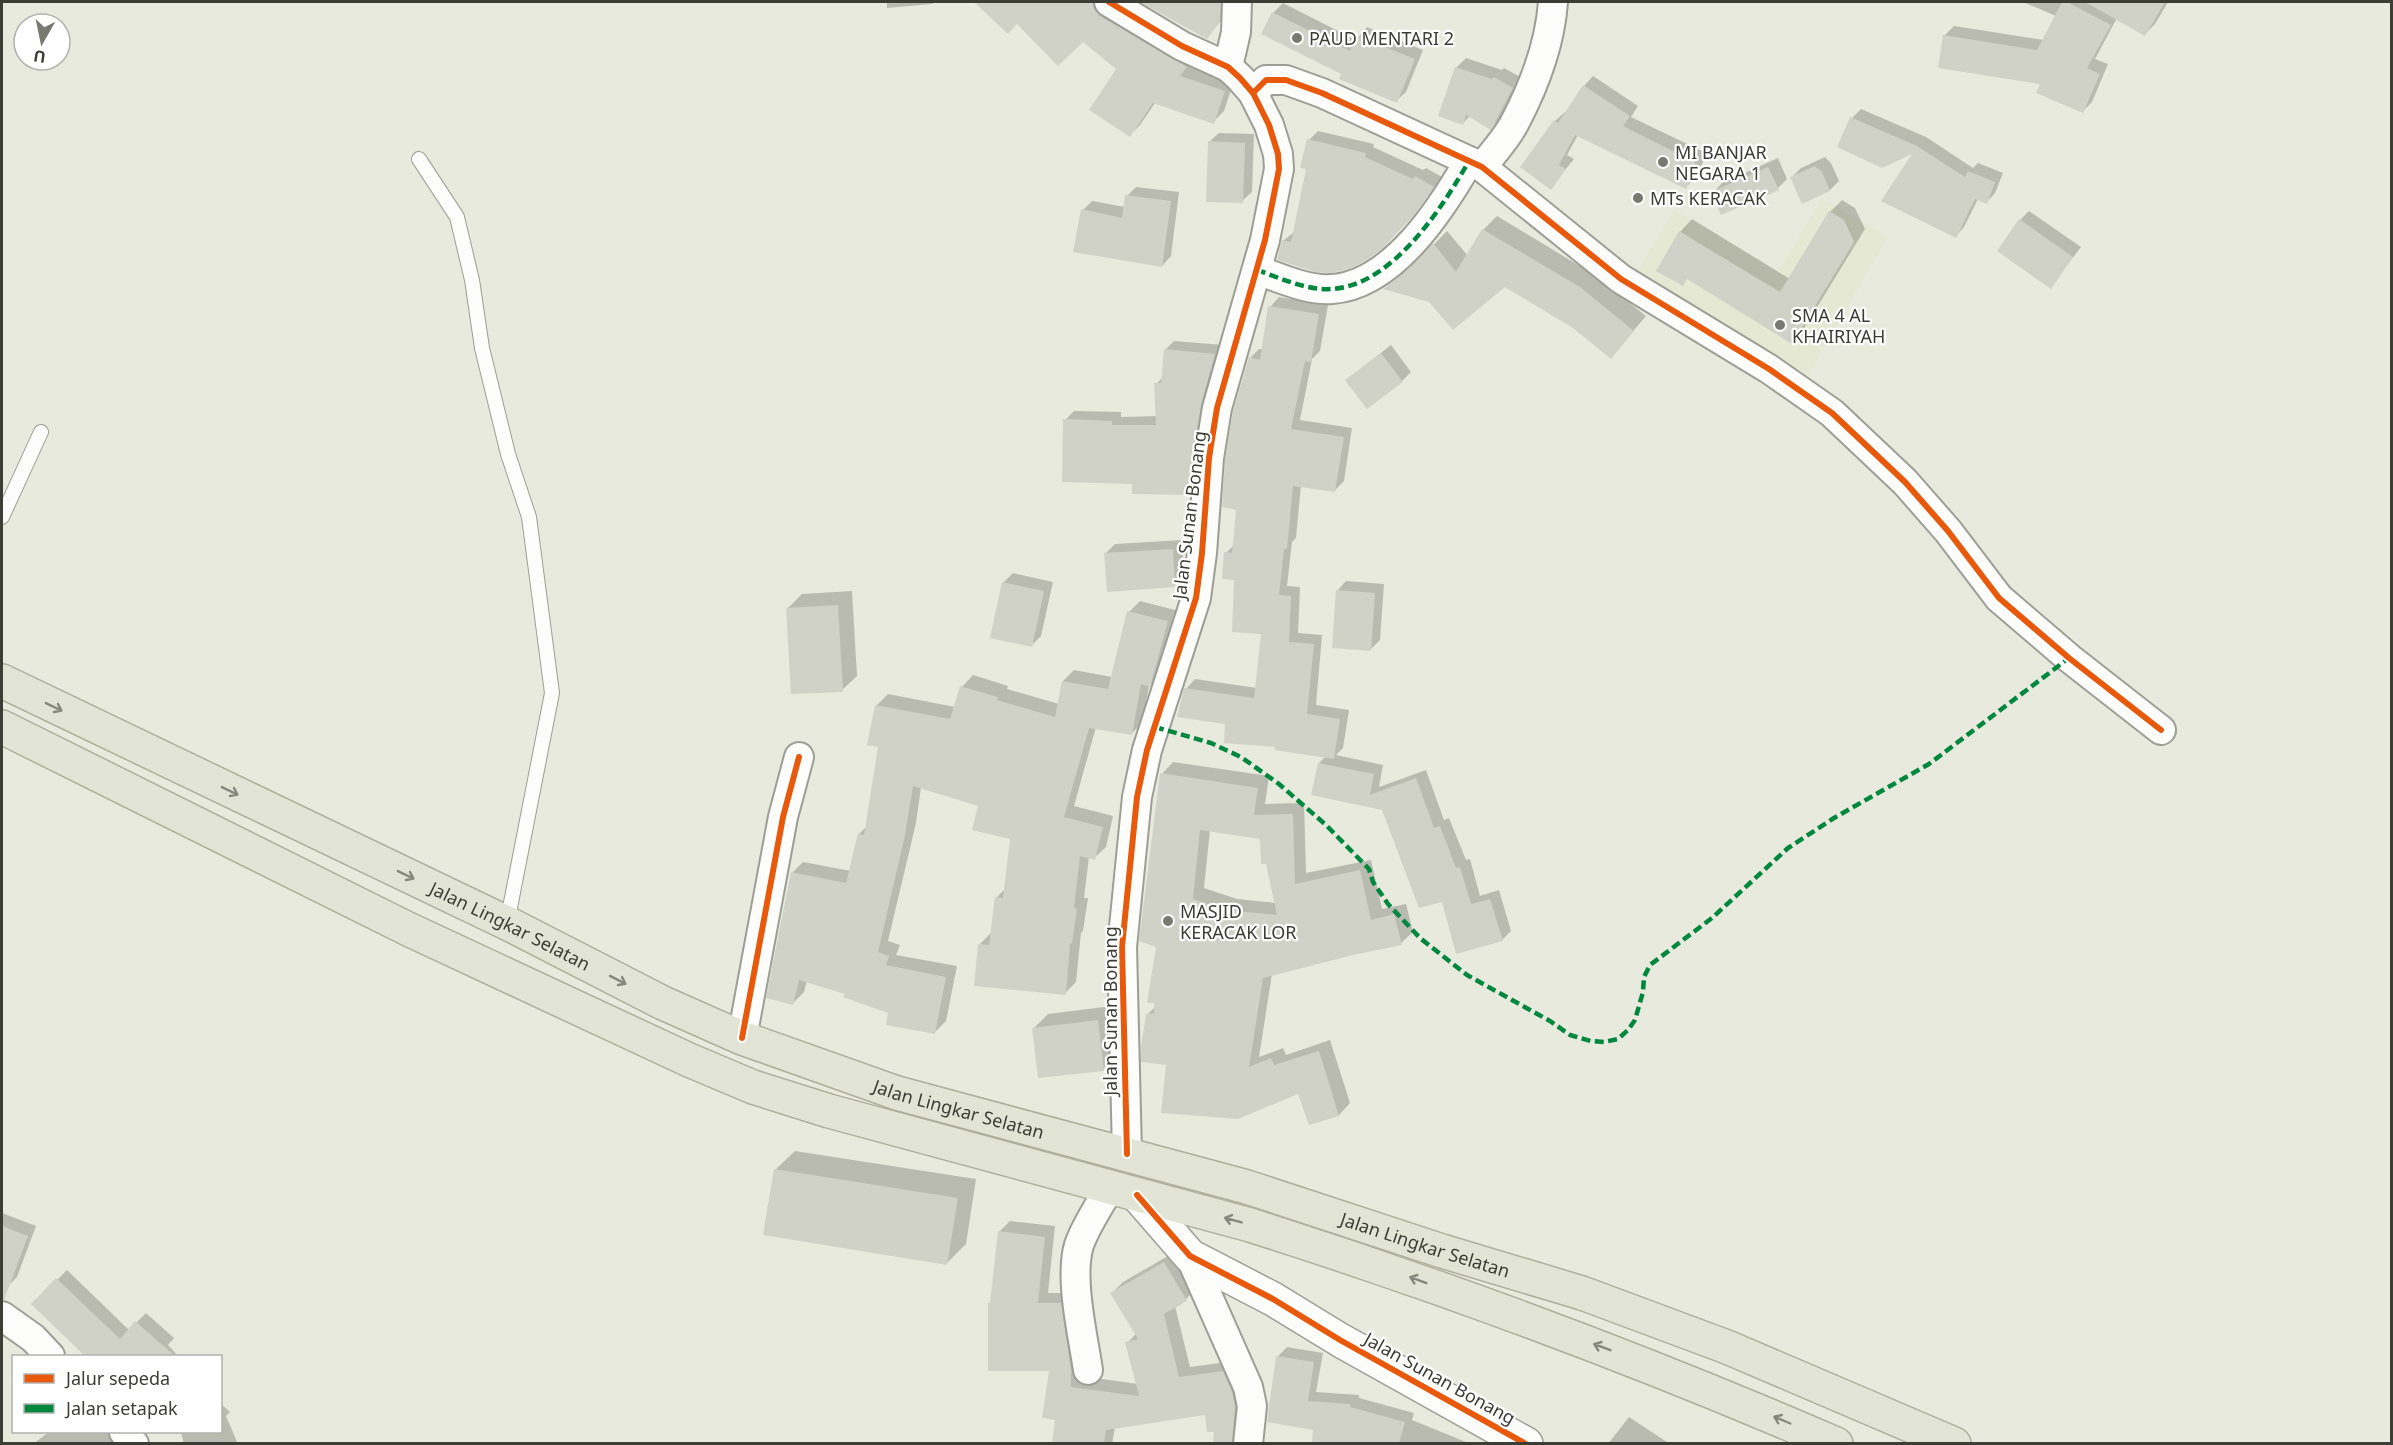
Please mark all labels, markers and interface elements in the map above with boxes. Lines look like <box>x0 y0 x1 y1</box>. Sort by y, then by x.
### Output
north arrow <box>12 12 72 72</box>
place label: PAUD MENTARI 2 <box>1309 26 1454 50</box>
marker: PAUD MENTARI 2 <box>1290 31 1304 45</box>
text: U <box>32 45 47 69</box>
place label: MI BANJAR NEGARA 1 <box>1675 140 1767 185</box>
marker: MI BANJAR NEGARA 1 <box>1656 155 1670 169</box>
place label: MTs KERACAK <box>1650 186 1767 210</box>
marker: MTs KERACAK <box>1631 191 1645 205</box>
place label: SMA 4 AL KHAIRIYAH <box>1792 303 1885 348</box>
marker: SMA 4 AL KHAIRIYAH <box>1773 318 1787 332</box>
street label: Jalan Sunan Bonang <box>1167 429 1211 603</box>
one-way arrow <box>45 701 63 713</box>
one-way arrow <box>221 785 239 797</box>
one-way arrow <box>397 869 415 881</box>
street label: Jalan Lingkar Selatan <box>424 875 594 976</box>
place label: MASJID KERACAK LOR <box>1180 899 1297 944</box>
marker: MASJID KERACAK LOR <box>1161 914 1175 928</box>
street label: Jalan Sunan Bonang <box>1098 926 1122 1098</box>
one-way arrow <box>609 975 627 986</box>
street label: Jalan Lingkar Selatan <box>868 1073 1047 1144</box>
street label: Jalan Lingkar Selatan <box>1336 1206 1513 1283</box>
one-way arrow <box>1224 1214 1243 1226</box>
one-way arrow <box>1410 1274 1428 1285</box>
street label: Jalan Sunan Bonang <box>1358 1325 1520 1430</box>
one-way arrow <box>1593 1341 1612 1352</box>
legend <box>12 1355 222 1433</box>
text: Jalur sepeda <box>64 1366 170 1390</box>
text: Jalan setapak <box>64 1396 178 1420</box>
one-way arrow <box>1774 1414 1792 1425</box>

